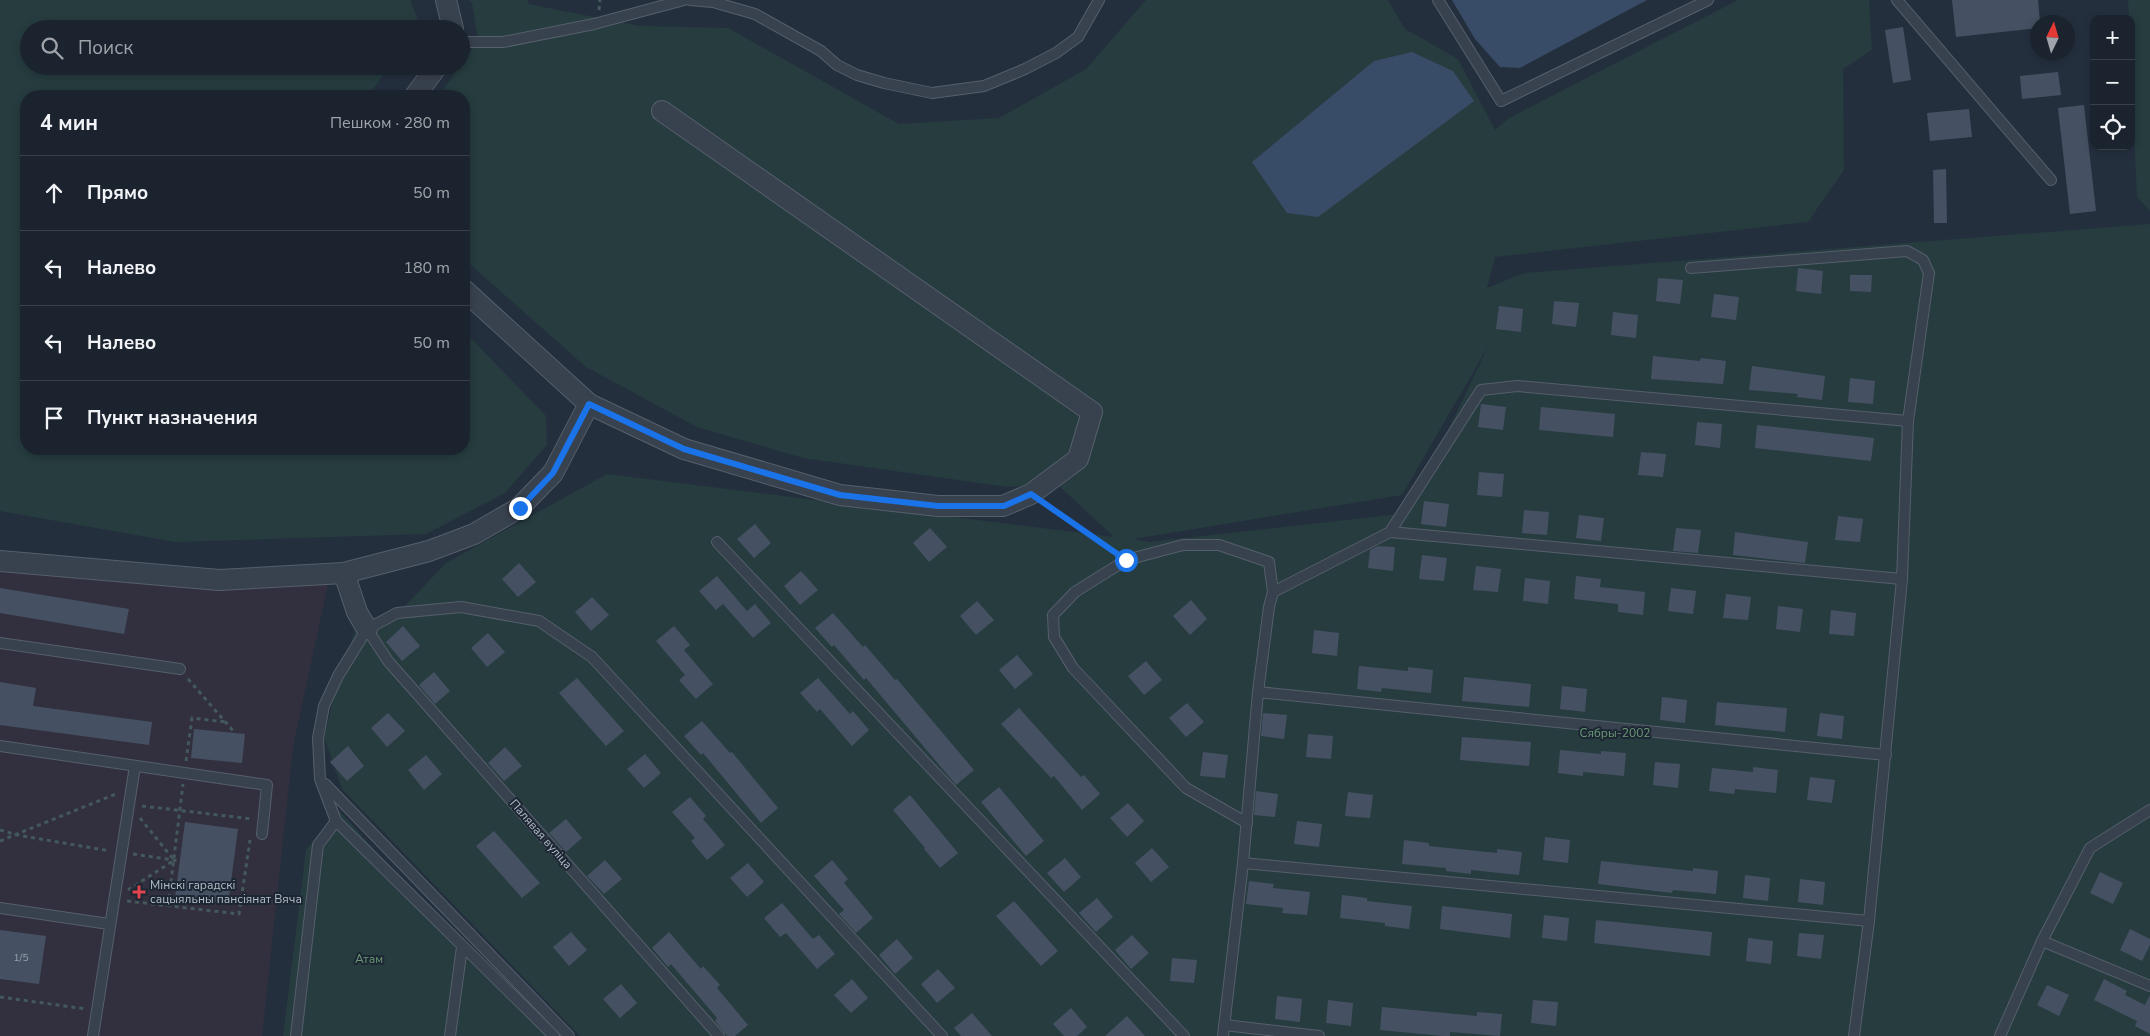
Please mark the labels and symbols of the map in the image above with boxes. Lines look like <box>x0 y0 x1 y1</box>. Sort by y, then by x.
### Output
north arrow <box>2030 15 2075 60</box>
route end <box>509 497 532 520</box>
route start <box>1115 549 1138 572</box>
park label: Сябры-2002 <box>1579 725 1651 741</box>
street label: Палявая вуліца <box>506 796 576 872</box>
place label: Мінскі гарадскі сацыяльны пансіянат Вяча <box>150 877 302 907</box>
marker: Мінскі гарадскі сацыяльны пансіянат Вяча <box>132 885 146 899</box>
house number: 1/5 <box>14 951 28 965</box>
park label: Атам <box>355 951 383 967</box>

